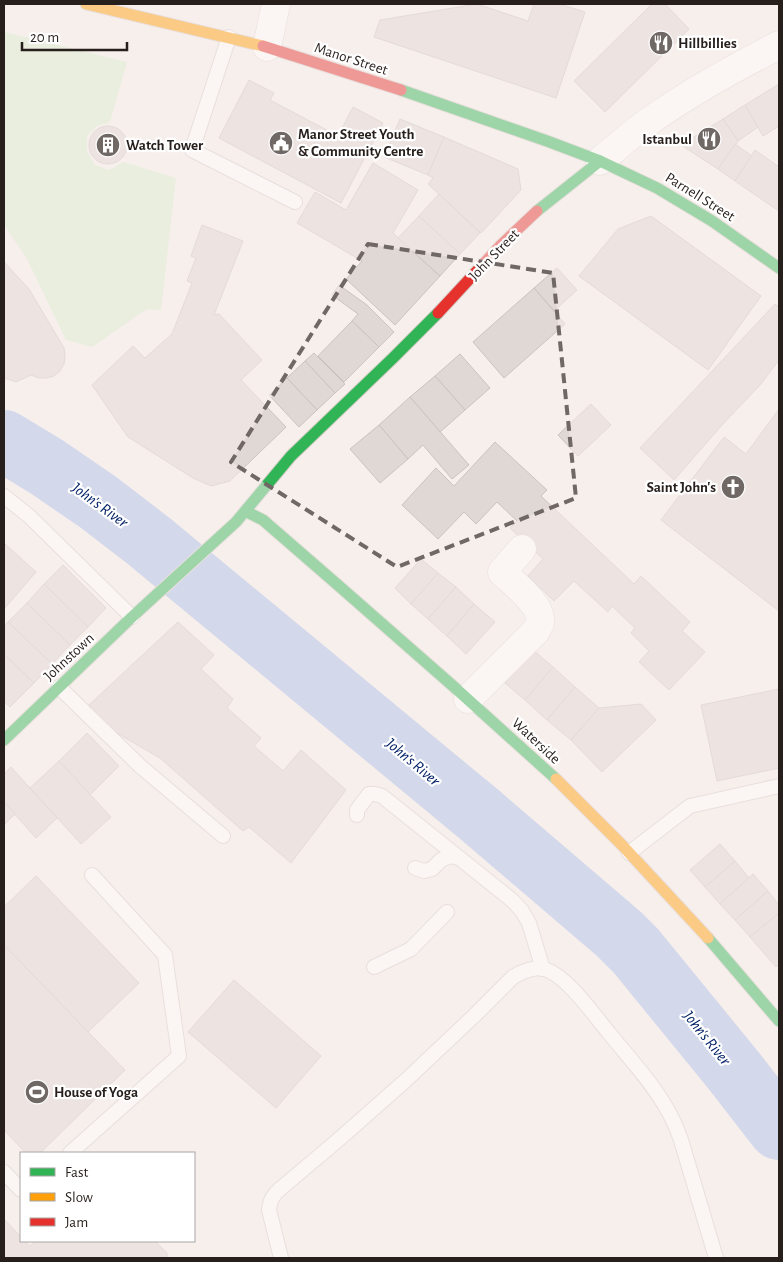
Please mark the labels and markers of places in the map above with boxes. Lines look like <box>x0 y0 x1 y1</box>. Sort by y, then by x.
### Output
restaurant icon: Hillbillies <box>648 30 674 56</box>
place label: Hillbillies <box>678 36 737 51</box>
restaurant icon: Istanbul <box>696 126 722 152</box>
place label: Manor Street Youth & Community Centre <box>298 127 423 159</box>
public building icon: Manor Street Youth & Community Centre <box>268 130 294 156</box>
building icon: Watch Tower <box>95 132 121 158</box>
place label: Istanbul <box>642 132 692 147</box>
place label: Watch Tower <box>126 138 204 153</box>
church icon: Saint John's <box>720 474 746 500</box>
place label: Saint John's <box>646 480 716 495</box>
sports icon: House of Yoga <box>24 1079 50 1105</box>
place label: House of Yoga <box>54 1085 138 1100</box>

